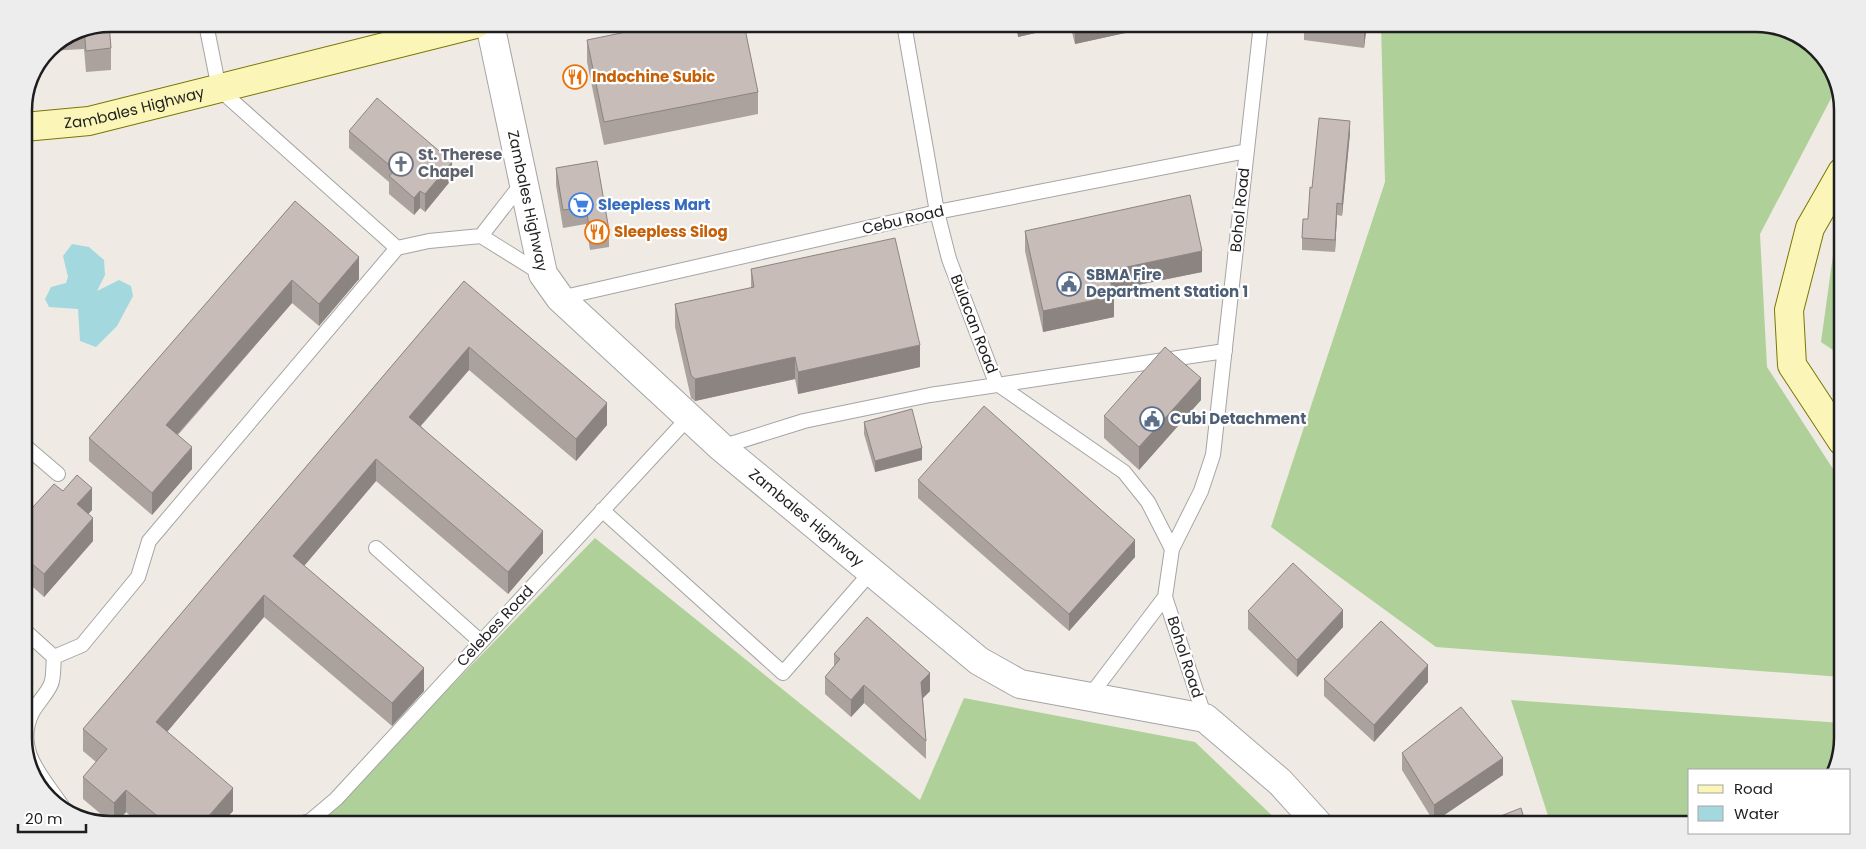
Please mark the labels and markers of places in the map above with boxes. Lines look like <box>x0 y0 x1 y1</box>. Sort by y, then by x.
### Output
restaurant icon: Indochine Subic <box>562 64 588 90</box>
place label: Indochine Subic <box>592 66 715 87</box>
place label: St. Therese Chapel <box>418 144 502 182</box>
church icon: St. Therese Chapel <box>388 151 414 177</box>
supermarket icon: Sleepless Mart <box>568 192 594 218</box>
place label: Sleepless Mart <box>598 194 710 215</box>
restaurant icon: Sleepless Silog <box>584 219 610 245</box>
place label: Sleepless Silog <box>614 221 728 242</box>
place label: SBMA Fire Department Station 1 <box>1086 264 1248 302</box>
public building icon: SBMA Fire Department Station 1 <box>1056 271 1082 297</box>
public building icon: Cubi Detachment <box>1139 406 1165 432</box>
place label: Cubi Detachment <box>1170 408 1306 429</box>

